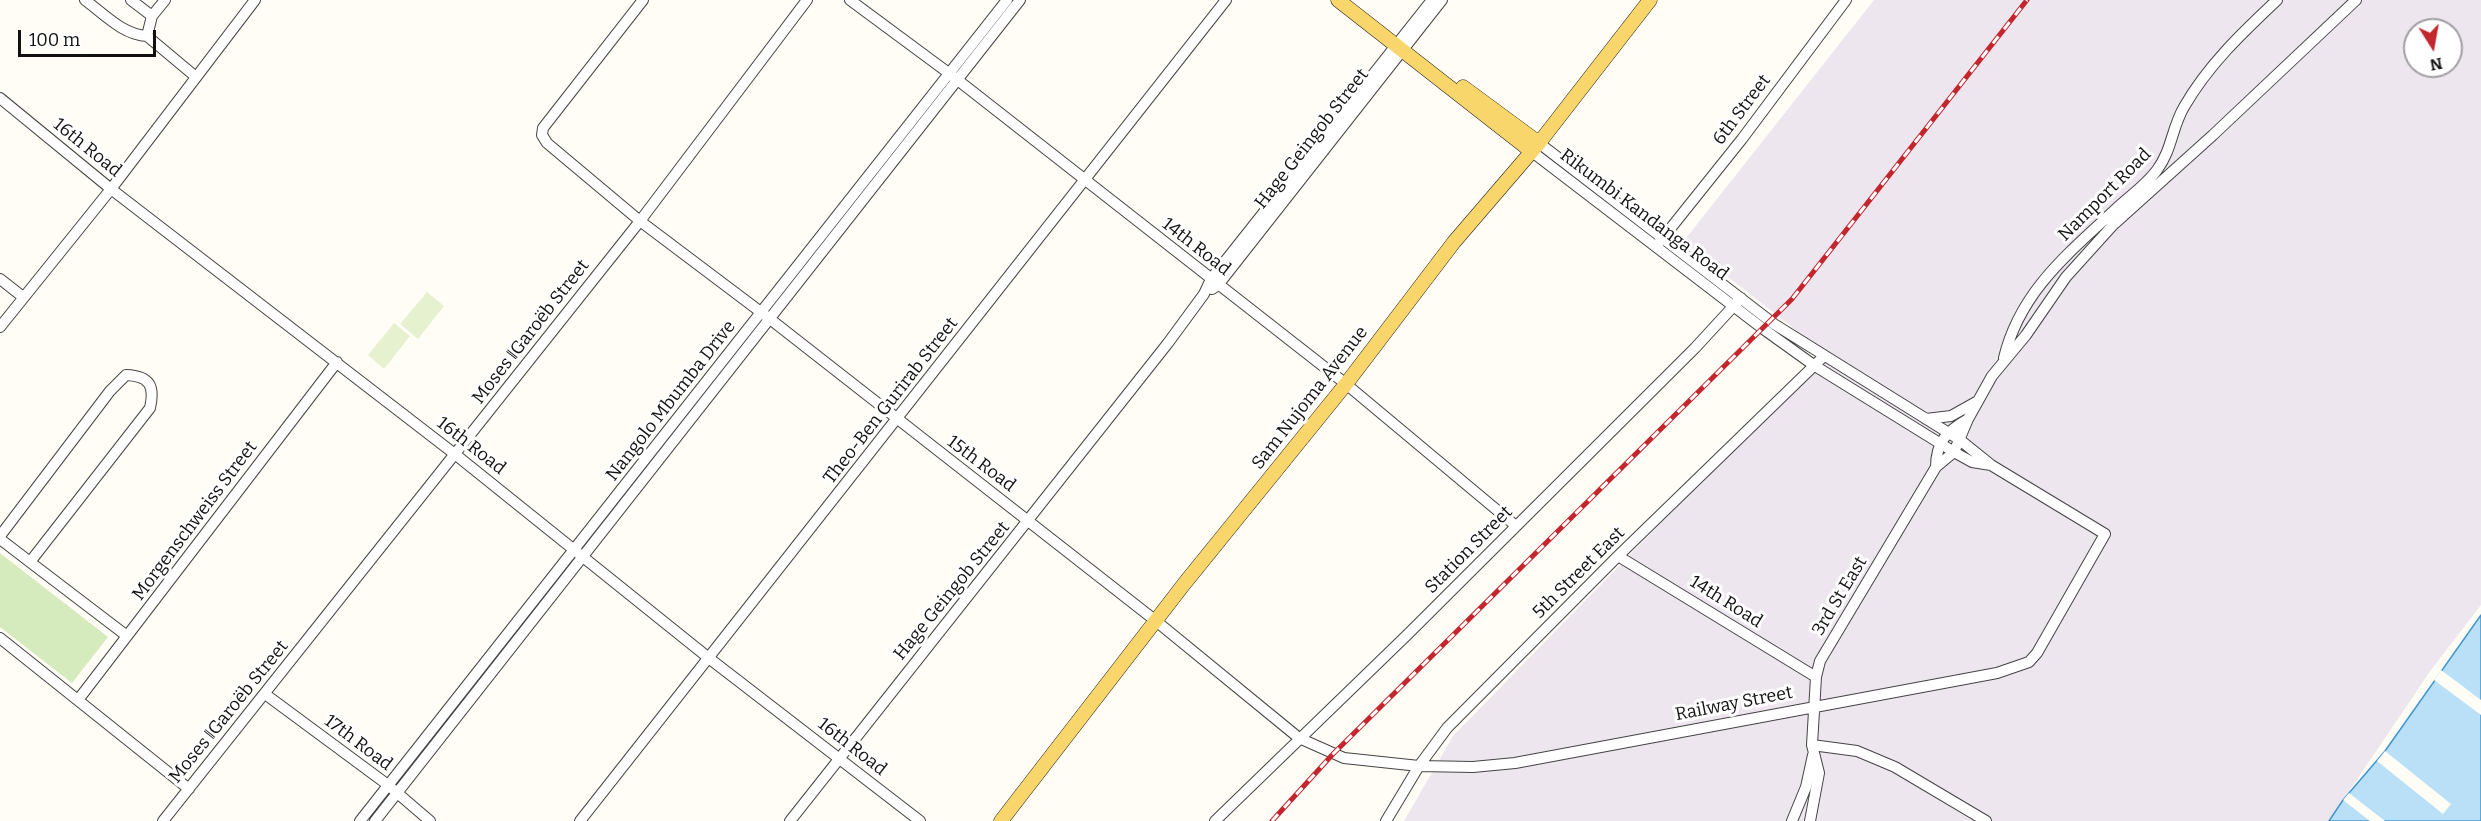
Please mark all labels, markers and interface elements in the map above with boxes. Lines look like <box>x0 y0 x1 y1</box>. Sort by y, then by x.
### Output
scale bar <box>21 18 159 56</box>
north arrow <box>2403 18 2463 78</box>
text: 100 m <box>29 29 80 51</box>
text: N <box>2428 54 2444 75</box>
street label: Hage Geingob Street <box>1251 65 1373 213</box>
street label: 6th Street <box>1709 71 1775 149</box>
street label: 16th Road <box>49 114 125 182</box>
street label: Namport Road <box>2054 144 2156 246</box>
street label: Rikumbi Kandanga Road <box>1556 145 1732 285</box>
street label: 14th Road <box>1157 213 1235 281</box>
street label: Moses ǁGaroëb Street <box>468 256 594 408</box>
street label: Theo-Ben Gurirab Street <box>819 313 963 489</box>
street label: Nangolo Mbumba Drive <box>602 317 740 485</box>
street label: Sam Nujoma Avenue <box>1247 322 1373 474</box>
street label: 16th Road <box>432 412 510 480</box>
street label: 15th Road <box>942 431 1020 497</box>
street label: Morgenschweiss Street <box>128 437 262 605</box>
street label: Station Street <box>1421 502 1517 598</box>
street label: Hage Geingob Street <box>889 517 1015 665</box>
street label: 5th Street East <box>1529 523 1629 623</box>
street label: 3rd St East <box>1808 553 1872 639</box>
street label: 14th Road <box>1686 571 1766 633</box>
street label: Moses ǁGaroëb Street <box>165 636 293 788</box>
street label: Railway Street <box>1674 682 1794 726</box>
street label: 17th Road <box>320 710 396 776</box>
street label: 16th Road <box>813 713 891 781</box>

